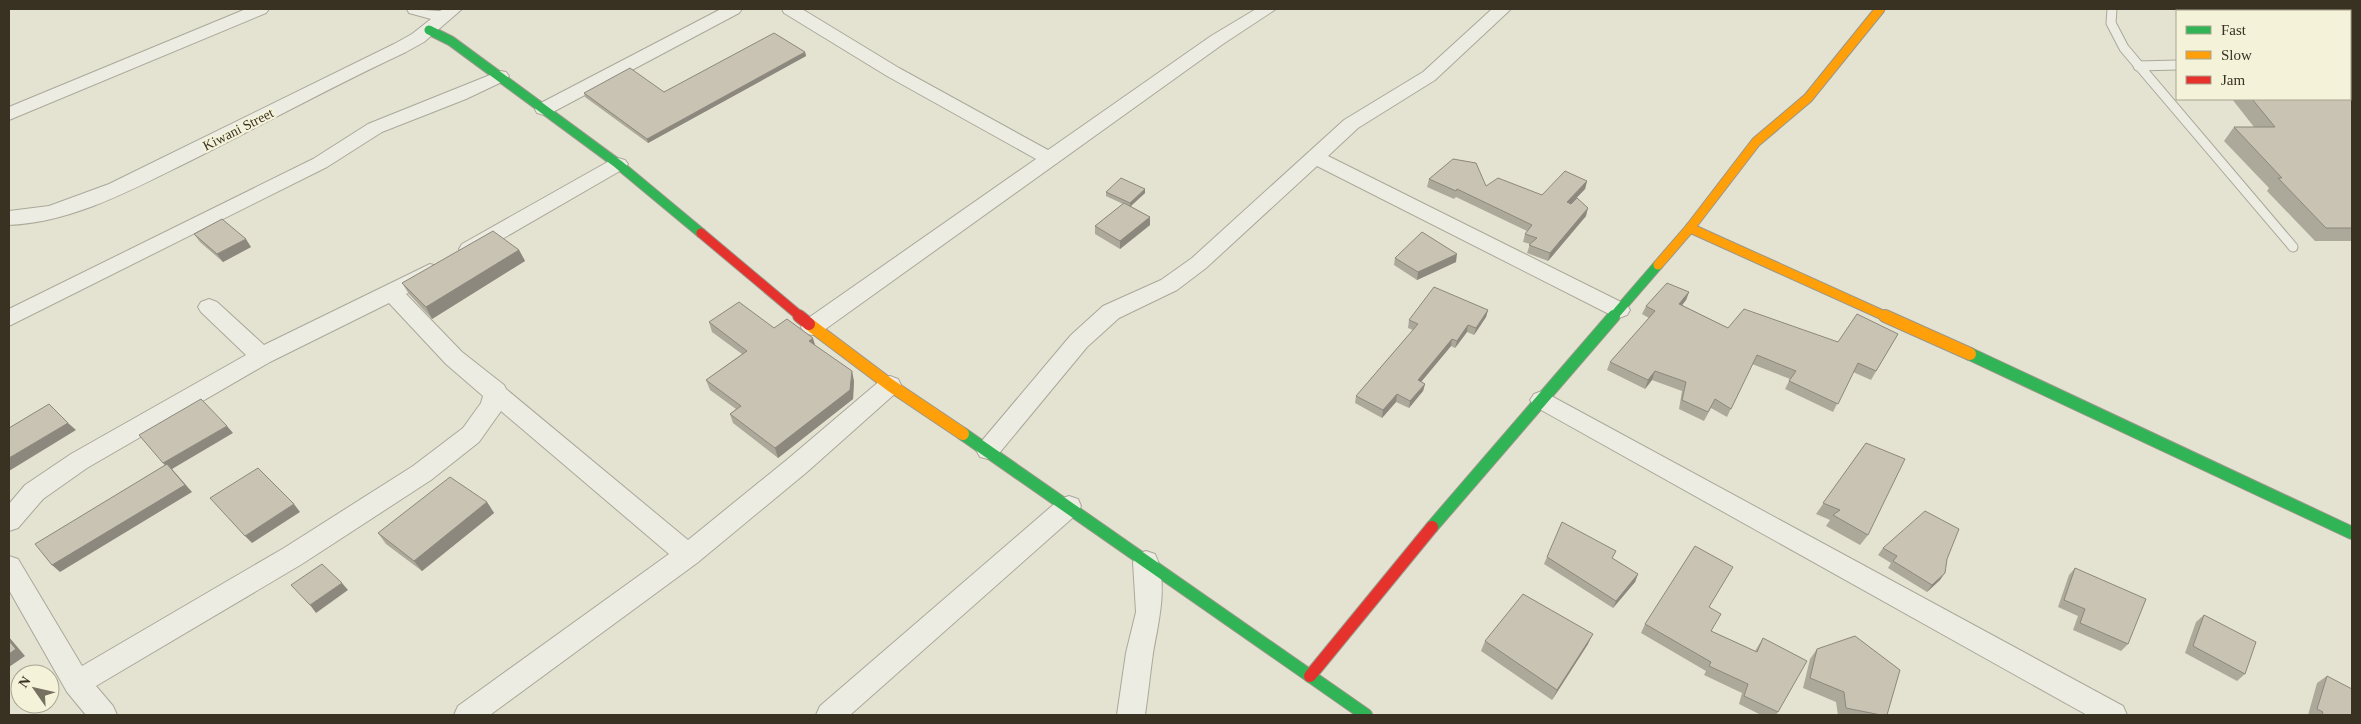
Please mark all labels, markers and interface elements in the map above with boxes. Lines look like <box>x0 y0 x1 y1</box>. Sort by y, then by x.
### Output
legend <box>2176 10 2351 100</box>
text: Fast <box>2221 22 2247 38</box>
text: Slow <box>2221 47 2252 63</box>
text: Jam <box>2221 72 2245 88</box>
street label: Kiwani Street <box>200 105 276 154</box>
north arrow <box>10 664 60 714</box>
text: N <box>16 674 34 690</box>

